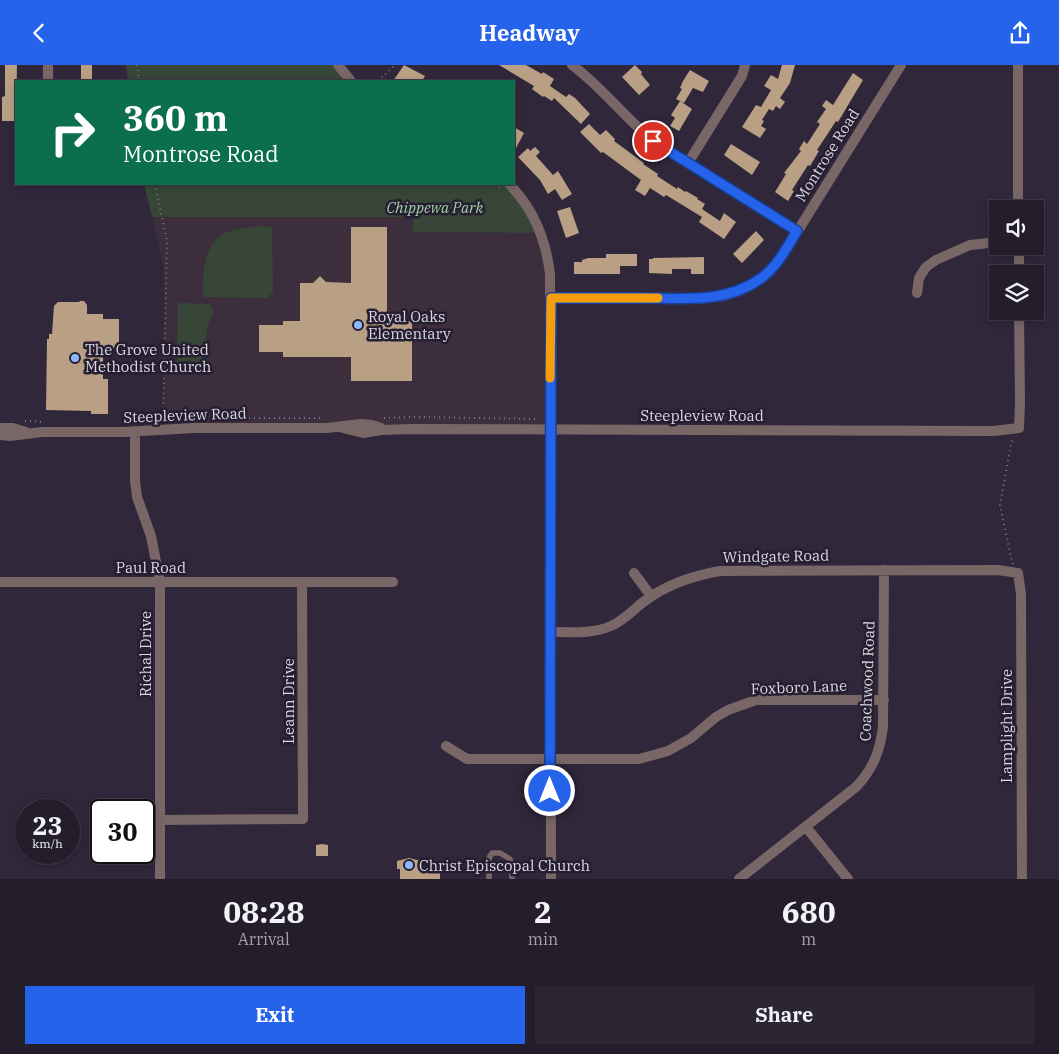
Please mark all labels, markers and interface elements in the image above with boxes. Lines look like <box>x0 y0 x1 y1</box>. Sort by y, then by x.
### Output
text: Headway <box>479 18 580 47</box>
icon: back <box>25 19 53 47</box>
icon: share <box>1006 19 1034 47</box>
text: 360 m <box>123 95 228 141</box>
icon: right <box>40 100 105 165</box>
street label: Montrose Road <box>791 105 863 205</box>
pin <box>632 120 674 162</box>
icon: arrive <box>639 127 667 155</box>
text: Montrose Road <box>123 139 279 168</box>
park label: Chippewa Park <box>386 198 484 217</box>
map controls <box>989 200 1044 320</box>
button: sound <box>989 200 1044 255</box>
button: layers <box>989 265 1044 320</box>
place label: Royal Oaks Elementary <box>368 307 451 343</box>
marker: Royal Oaks Elementary <box>352 319 364 331</box>
place label: The Grove United Methodist Church <box>85 340 211 376</box>
marker: The Grove United Methodist Church <box>69 352 81 364</box>
street label: Steepleview Road <box>123 403 247 427</box>
street label: Steepleview Road <box>640 406 764 425</box>
street label: Windgate Road <box>723 546 829 566</box>
street label: Paul Road <box>116 558 186 577</box>
street label: Richal Drive <box>136 611 155 697</box>
street label: Coachwood Road <box>855 620 879 742</box>
street label: Leann Drive <box>279 658 298 744</box>
street label: Lamplight Drive <box>997 669 1016 783</box>
street label: Foxboro Lane <box>751 676 847 698</box>
position arrow <box>523 764 575 816</box>
speed limit sign: 30 <box>90 799 155 864</box>
text: 23 <box>32 809 63 842</box>
text: km/h <box>32 836 63 851</box>
place label: Christ Episcopal Church <box>419 856 590 875</box>
marker: Christ Episcopal Church <box>403 859 415 871</box>
text: 08:28 <box>223 892 304 931</box>
text: 2 <box>534 892 552 931</box>
text: 680 <box>782 892 836 931</box>
text: Arrival <box>238 929 290 949</box>
text: min <box>528 929 558 949</box>
text: m <box>801 929 816 949</box>
button: Exit <box>25 986 525 1044</box>
button: Share <box>535 986 1034 1044</box>

